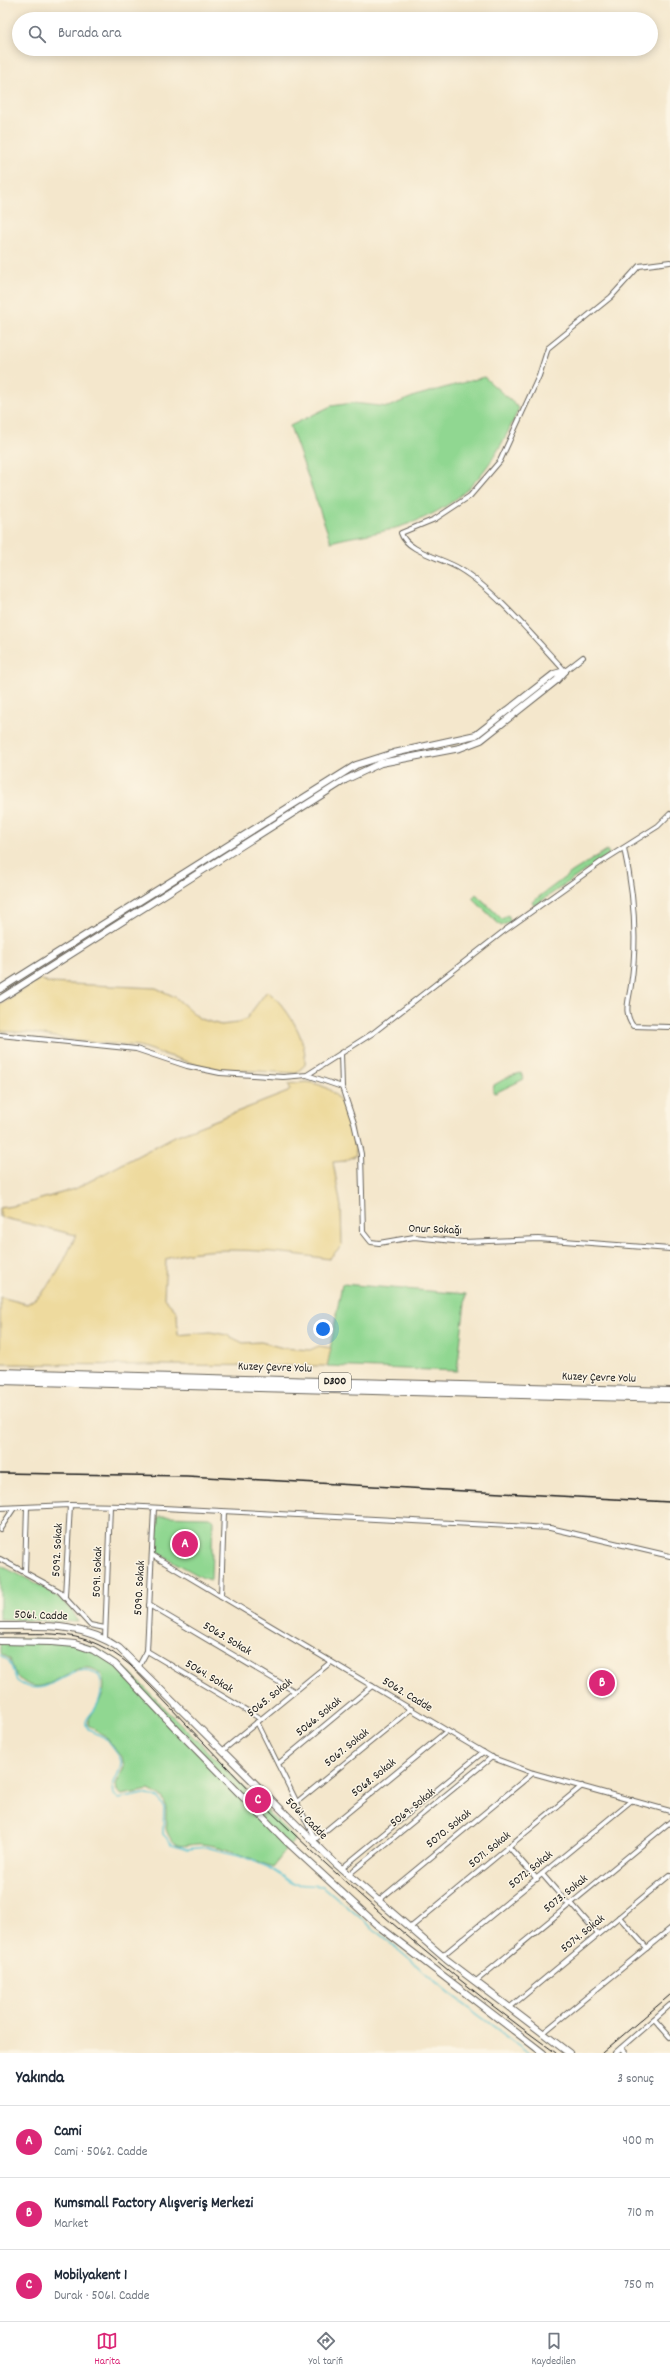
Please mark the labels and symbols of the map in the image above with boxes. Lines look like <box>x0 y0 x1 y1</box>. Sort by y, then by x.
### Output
street label: Onur Sokağı <box>408 1221 462 1239</box>
your location <box>313 1319 333 1339</box>
street label: Kuzey Çevre Yolu <box>238 1358 312 1378</box>
street label: Kuzey Çevre Yolu <box>562 1368 636 1388</box>
road number: D300 <box>319 1373 351 1391</box>
street label: 5092. Sokak <box>48 1523 68 1577</box>
pin: A <box>172 1529 198 1559</box>
street label: 5091. Sokak <box>89 1546 107 1598</box>
street label: 5090. Sokak <box>130 1560 150 1616</box>
street label: 5061. Cadde <box>14 1607 68 1625</box>
street label: 5063. Sokak <box>199 1618 255 1660</box>
street label: 5064. Sokak <box>182 1656 237 1698</box>
pin: B <box>589 1668 615 1698</box>
street label: 5062. Cadde <box>379 1673 435 1717</box>
street label: 5065. Sokak <box>244 1674 297 1722</box>
street label: 5066. Sokak <box>292 1693 346 1741</box>
street label: 5067. Sokak <box>321 1725 373 1771</box>
street label: 5068. Sokak <box>348 1754 400 1801</box>
street label: 5069. Sokak <box>387 1784 440 1832</box>
pin: C <box>245 1785 271 1815</box>
street label: 5061. Cadde <box>281 1794 331 1844</box>
street label: 5070. Sokak <box>423 1805 475 1853</box>
street label: 5071. Sokak <box>465 1828 515 1872</box>
street label: 5072. Sokak <box>505 1847 557 1893</box>
street label: 5073. Sokak <box>540 1871 592 1917</box>
street label: 5074. Sokak <box>557 1911 609 1957</box>

